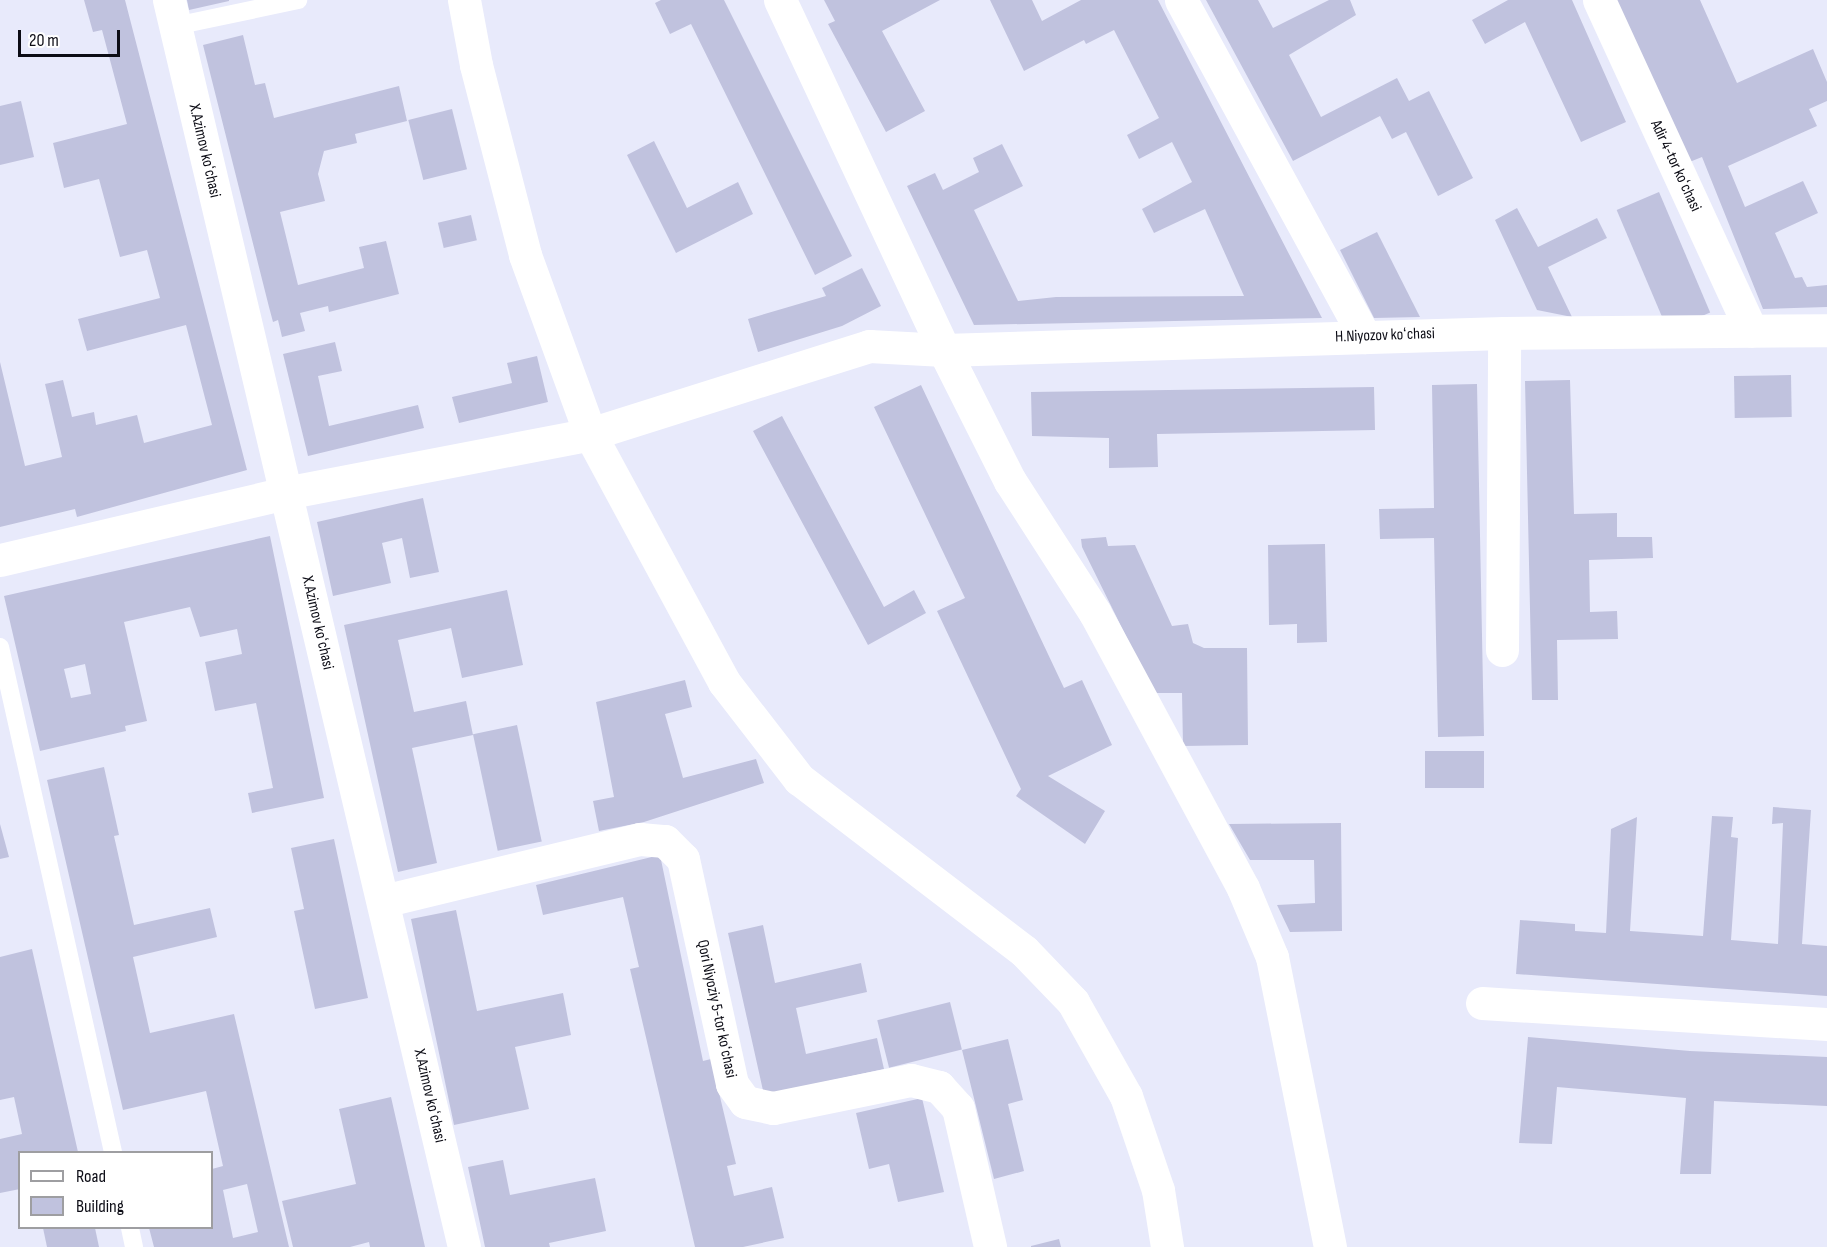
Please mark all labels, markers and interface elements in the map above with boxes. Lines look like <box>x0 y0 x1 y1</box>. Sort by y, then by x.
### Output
scale bar <box>21 18 123 56</box>
text: 20 m <box>29 30 59 51</box>
street label: X.Azimov koʻchasi <box>184 102 224 200</box>
street label: Adir 4-tor koʻchasi <box>1645 117 1705 215</box>
street label: H.Niyozov koʻchasi <box>1335 325 1435 347</box>
street label: X.Azimov koʻchasi <box>297 574 337 672</box>
street label: Qori Niyoziy 5-tor koʻchasi <box>692 938 740 1080</box>
street label: X.Azimov koʻchasi <box>409 1047 449 1145</box>
legend <box>18 1151 213 1229</box>
text: Road <box>76 1166 106 1187</box>
text: Building <box>76 1196 124 1217</box>

